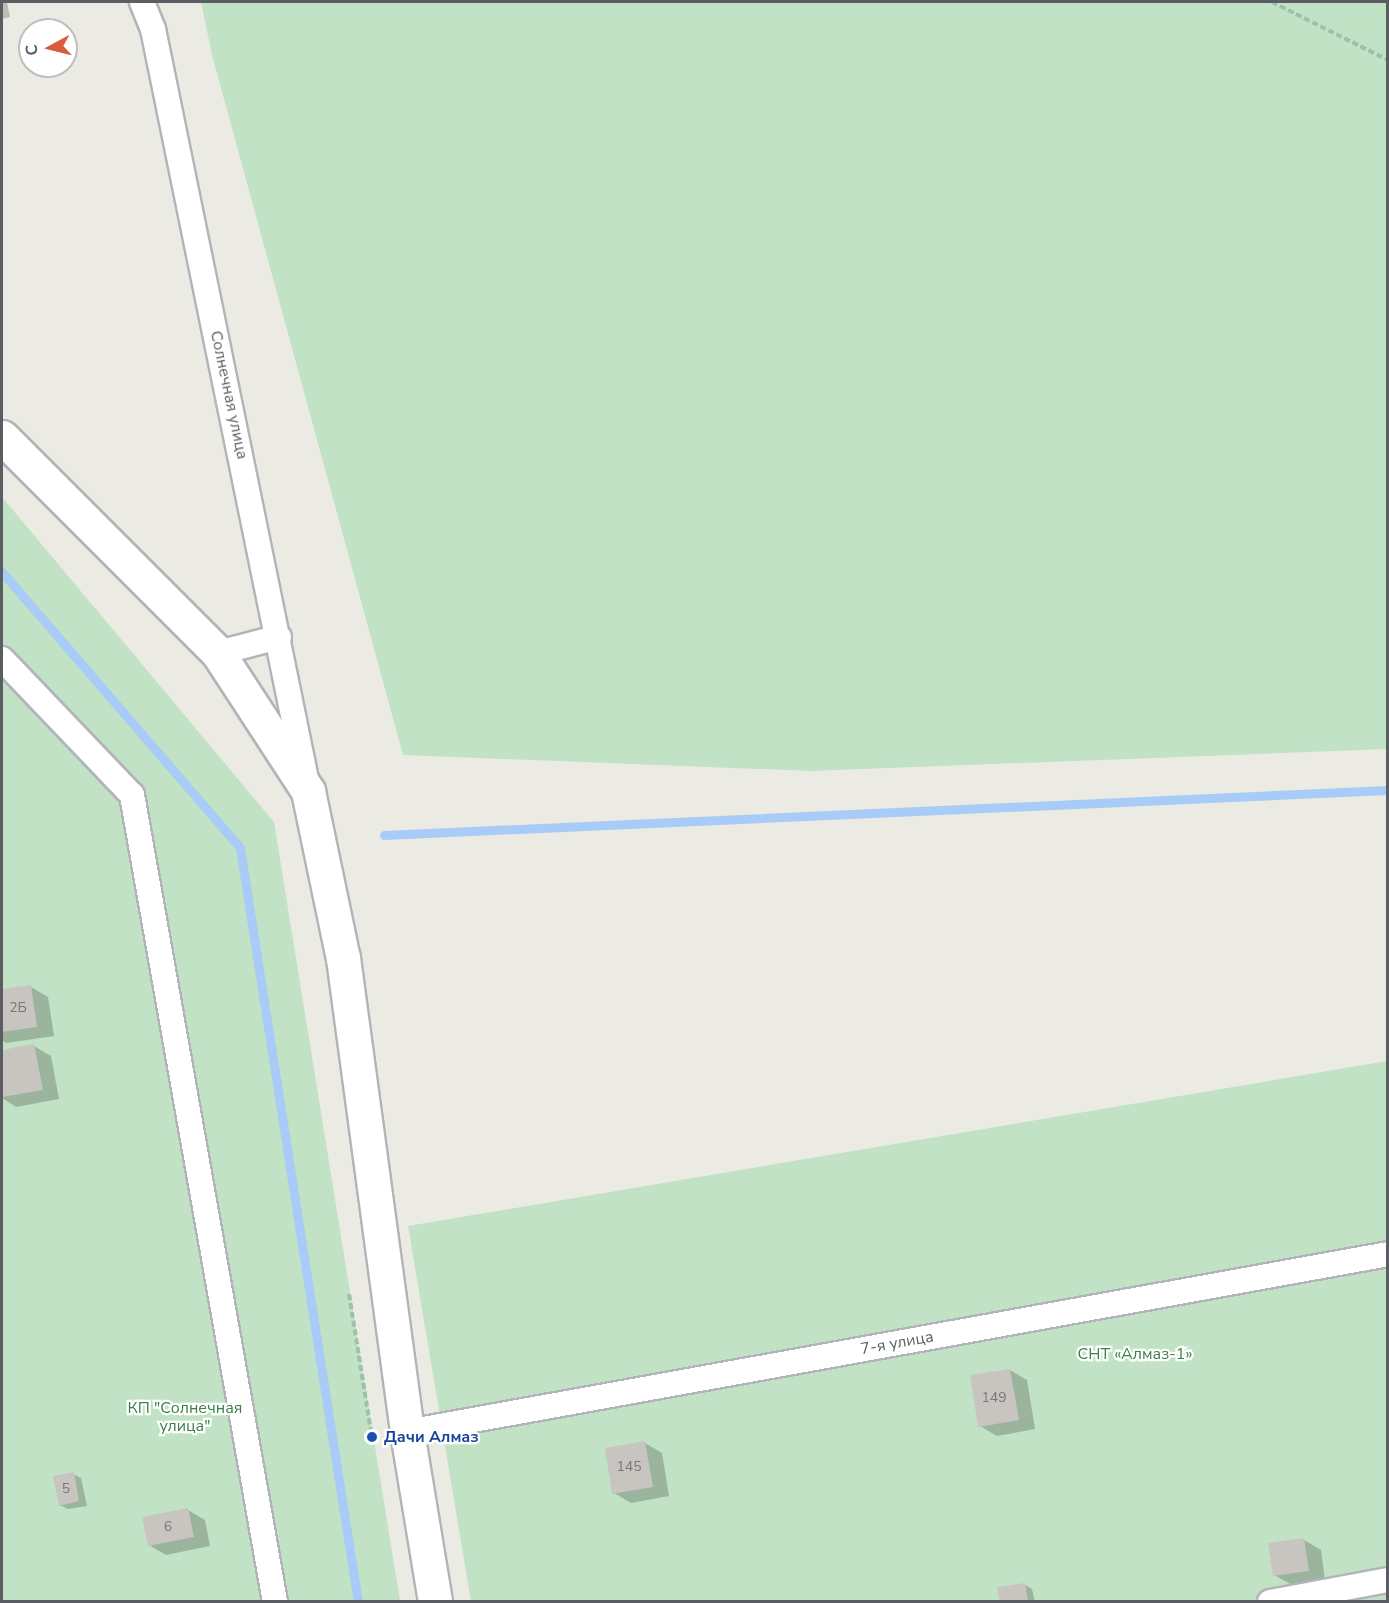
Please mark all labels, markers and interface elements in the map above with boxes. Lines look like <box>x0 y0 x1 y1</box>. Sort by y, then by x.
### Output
north arrow <box>18 18 78 78</box>
text: С <box>21 43 44 57</box>
street label: Солнечная улица <box>206 329 252 461</box>
house number: 2Б <box>9 1000 27 1016</box>
street label: 7-я улица <box>859 1327 935 1359</box>
park label: СНТ «Алмаз-1» <box>1077 1344 1193 1364</box>
house number: 149 <box>981 1390 1007 1406</box>
park label: КП "Солнечная улица" <box>128 1398 242 1436</box>
place label: Дачи Алмаз <box>384 1427 479 1447</box>
marker: Дачи Алмаз <box>365 1430 379 1444</box>
house number: 145 <box>616 1459 642 1475</box>
house number: 5 <box>62 1481 70 1497</box>
house number: 6 <box>164 1519 172 1535</box>

